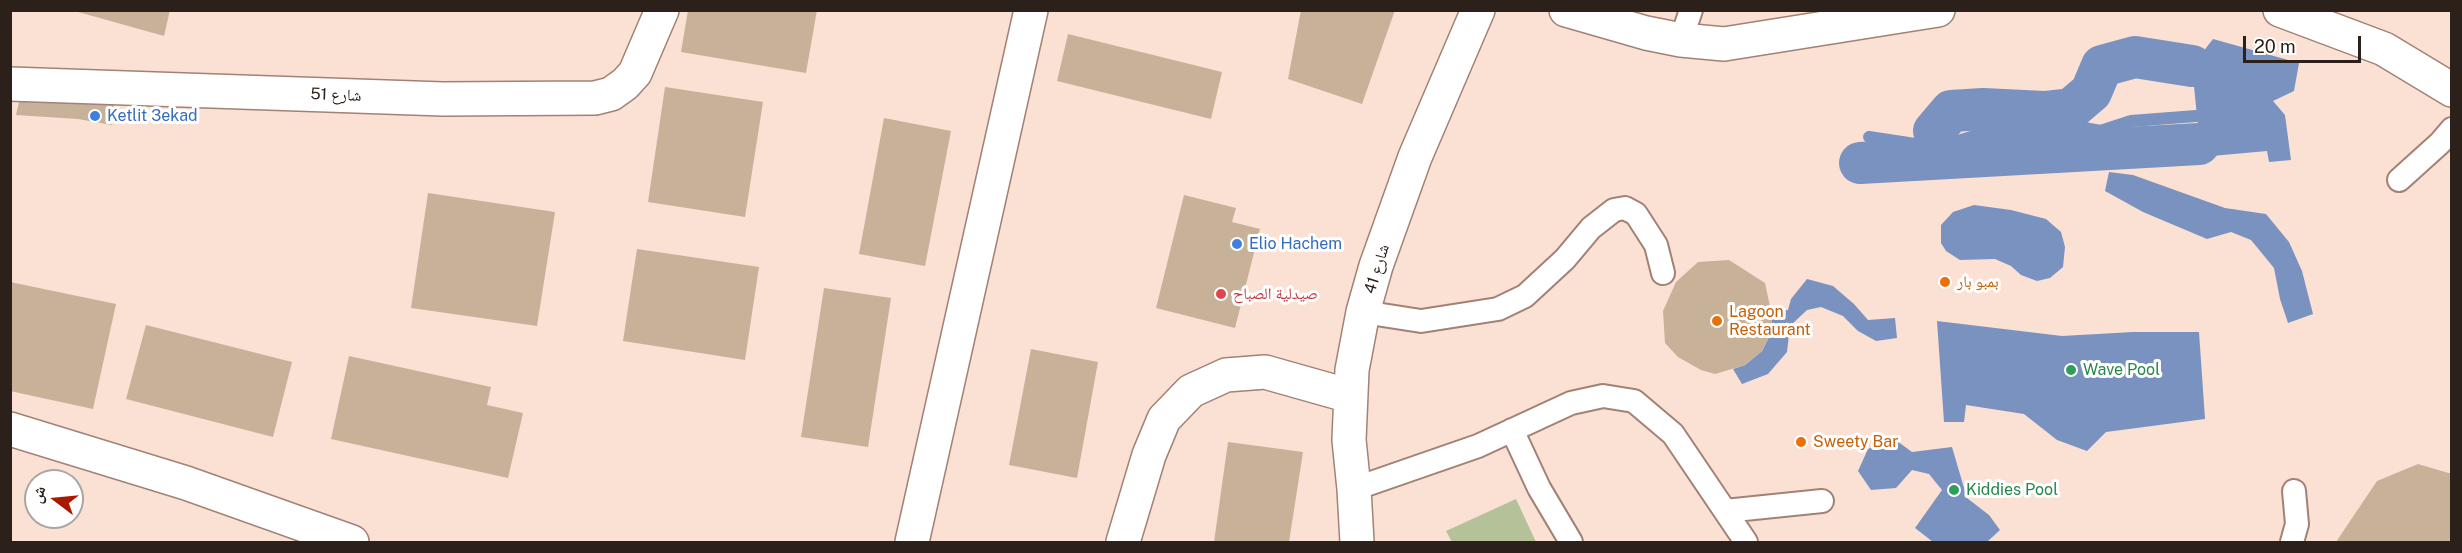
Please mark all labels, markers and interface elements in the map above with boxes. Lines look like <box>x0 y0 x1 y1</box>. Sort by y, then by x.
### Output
scale bar <box>2246 24 2364 62</box>
text: 20 m <box>2254 36 2296 57</box>
street label: شارع 51 <box>310 85 362 105</box>
place label: Ketlit 3ekad <box>107 106 198 126</box>
marker: Ketlit 3ekad <box>88 109 102 123</box>
place label: Elio Hachem <box>1249 234 1342 254</box>
marker: Elio Hachem <box>1230 237 1244 251</box>
street label: شارع 41 <box>1360 242 1394 296</box>
place label: بمبو بار <box>1957 272 1999 292</box>
marker: بمبو بار <box>1938 275 1952 289</box>
place label: صيدلية الصباح <box>1233 284 1318 304</box>
marker: صيدلية الصباح <box>1214 287 1228 301</box>
place label: Lagoon Restaurant <box>1729 302 1811 340</box>
marker: Lagoon Restaurant <box>1710 314 1724 328</box>
place label: Wave Pool <box>2083 360 2160 380</box>
marker: Wave Pool <box>2064 363 2078 377</box>
place label: Sweety Bar <box>1813 432 1898 452</box>
marker: Sweety Bar <box>1794 435 1808 449</box>
north arrow <box>24 469 84 529</box>
place label: Kiddies Pool <box>1966 480 2058 500</box>
marker: Kiddies Pool <box>1947 483 1961 497</box>
text: ش <box>27 484 50 505</box>

